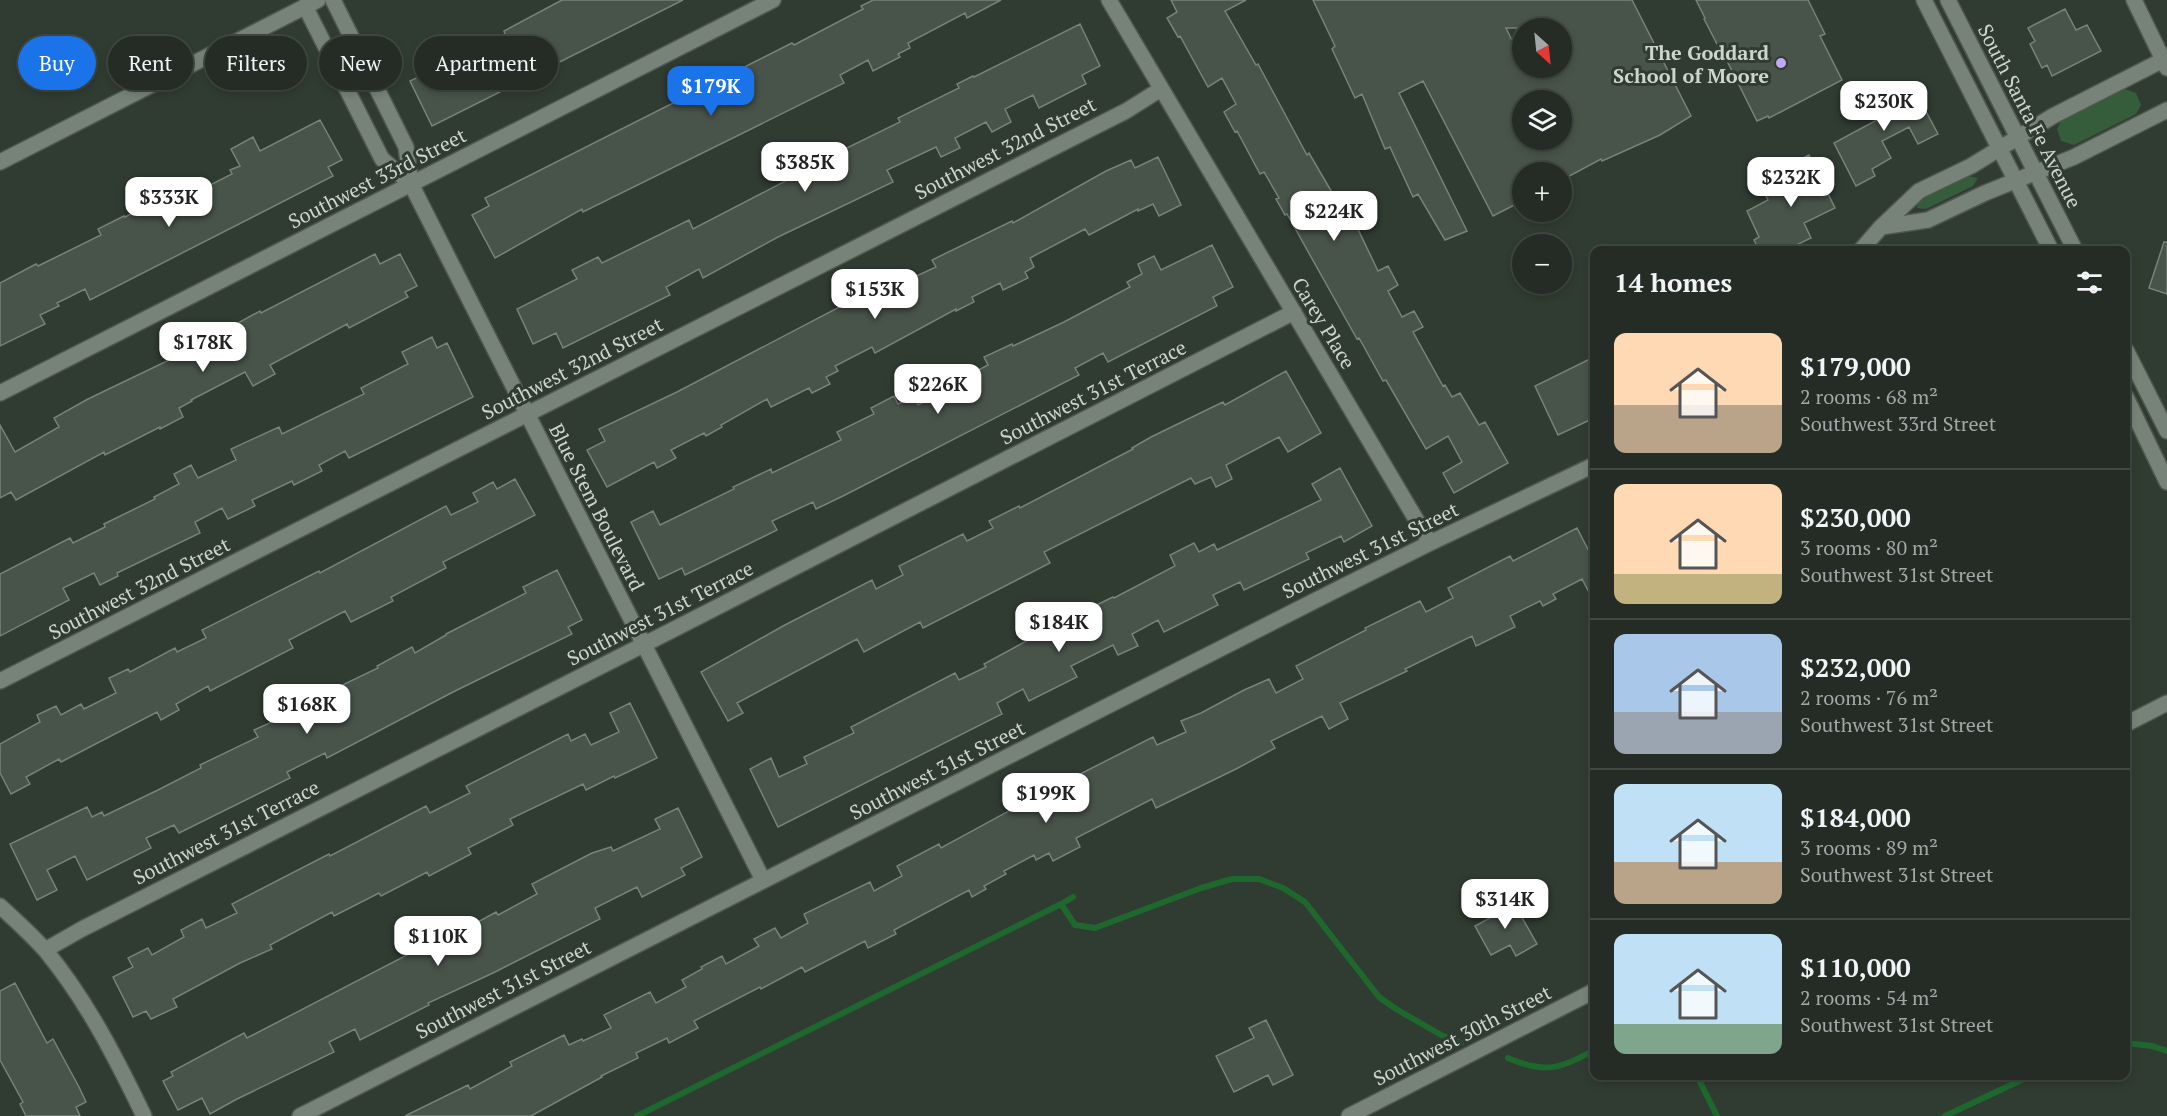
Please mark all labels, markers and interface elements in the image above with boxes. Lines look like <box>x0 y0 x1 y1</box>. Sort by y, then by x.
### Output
north arrow <box>1512 18 1572 78</box>
map controls <box>1512 18 1572 294</box>
street label: South Santa Fe Avenue <box>1972 19 2088 213</box>
chip: Buy <box>18 36 96 90</box>
chip: Rent <box>108 36 193 90</box>
chip: Filters <box>205 36 307 90</box>
chip: New <box>319 36 402 90</box>
chip: Apartment <box>414 36 558 90</box>
place label: The Goddard School of Moore <box>1613 39 1769 89</box>
marker: The Goddard School of Moore <box>1774 56 1788 70</box>
pin: $179K <box>669 66 753 117</box>
text: $179K <box>681 72 741 99</box>
pin: $230K <box>1842 81 1926 132</box>
text: $230K <box>1854 87 1914 114</box>
street label: Southwest 32nd Street <box>910 90 1101 205</box>
button: layers <box>1512 90 1572 150</box>
street label: Southwest 33rd Street <box>284 121 471 235</box>
pin: $385K <box>763 142 847 193</box>
text: $385K <box>775 148 835 175</box>
pin: $232K <box>1749 157 1833 208</box>
button: + <box>1512 162 1572 222</box>
text: $232K <box>1761 163 1821 190</box>
pin: $333K <box>127 177 211 228</box>
text: $333K <box>139 183 199 210</box>
pin: $224K <box>1292 191 1376 242</box>
text: $224K <box>1304 197 1364 224</box>
button: − <box>1512 234 1572 294</box>
text: 14 homes <box>1614 265 1732 299</box>
icon: filters <box>2073 266 2106 299</box>
pin: $153K <box>833 269 917 320</box>
street label: Carey Place <box>1286 272 1362 374</box>
text: $153K <box>845 275 905 302</box>
street label: Southwest 32nd Street <box>477 310 668 425</box>
pin: $178K <box>161 322 245 373</box>
text: $178K <box>173 328 233 355</box>
street label: Southwest 31st Terrace <box>995 333 1191 451</box>
text: $179,000 <box>1800 349 1911 383</box>
icon: home <box>1662 357 1734 429</box>
pin: $226K <box>896 364 980 415</box>
text: $226K <box>908 370 968 397</box>
text: 2 rooms · 68 m² <box>1800 383 1938 410</box>
text: Southwest 33rd Street <box>1800 410 1996 437</box>
street label: Blue Stem Boulevard <box>543 419 651 595</box>
street label: Southwest 31st Street <box>1277 495 1463 605</box>
text: $230,000 <box>1800 500 1911 534</box>
icon: home <box>1662 508 1734 580</box>
street label: Southwest 32nd Street <box>44 530 235 645</box>
text: 3 rooms · 80 m² <box>1800 534 1938 561</box>
street label: Southwest 31st Terrace <box>562 554 758 672</box>
text: Southwest 31st Street <box>1800 561 1993 588</box>
pin: $184K <box>1017 602 1101 653</box>
text: $184K <box>1029 608 1089 635</box>
text: $232,000 <box>1800 650 1911 684</box>
icon: home <box>1662 658 1734 730</box>
pin: $168K <box>265 684 349 735</box>
text: 2 rooms · 76 m² <box>1800 684 1938 711</box>
text: $168K <box>277 690 337 717</box>
text: Southwest 31st Street <box>1800 711 1993 738</box>
street label: Southwest 31st Street <box>845 714 1030 826</box>
street label: Southwest 31st Terrace <box>128 773 324 891</box>
pin: $199K <box>1004 773 1088 824</box>
text: $199K <box>1016 779 1076 806</box>
text: $184,000 <box>1800 800 1911 834</box>
icon: home <box>1662 808 1734 880</box>
text: 3 rooms · 89 m² <box>1800 834 1938 861</box>
text: Southwest 31st Street <box>1800 861 1993 888</box>
pin: $314K <box>1463 879 1547 930</box>
text: $314K <box>1475 885 1535 912</box>
pin: $110K <box>396 916 480 967</box>
text: $110K <box>408 922 468 949</box>
street label: Southwest 31st Street <box>411 933 596 1045</box>
text: $110,000 <box>1800 950 1911 984</box>
icon: home <box>1662 958 1734 1030</box>
street label: Southwest 30th Street <box>1368 978 1556 1092</box>
text: 2 rooms · 54 m² <box>1800 984 1938 1011</box>
text: Southwest 31st Street <box>1800 1011 1993 1038</box>

